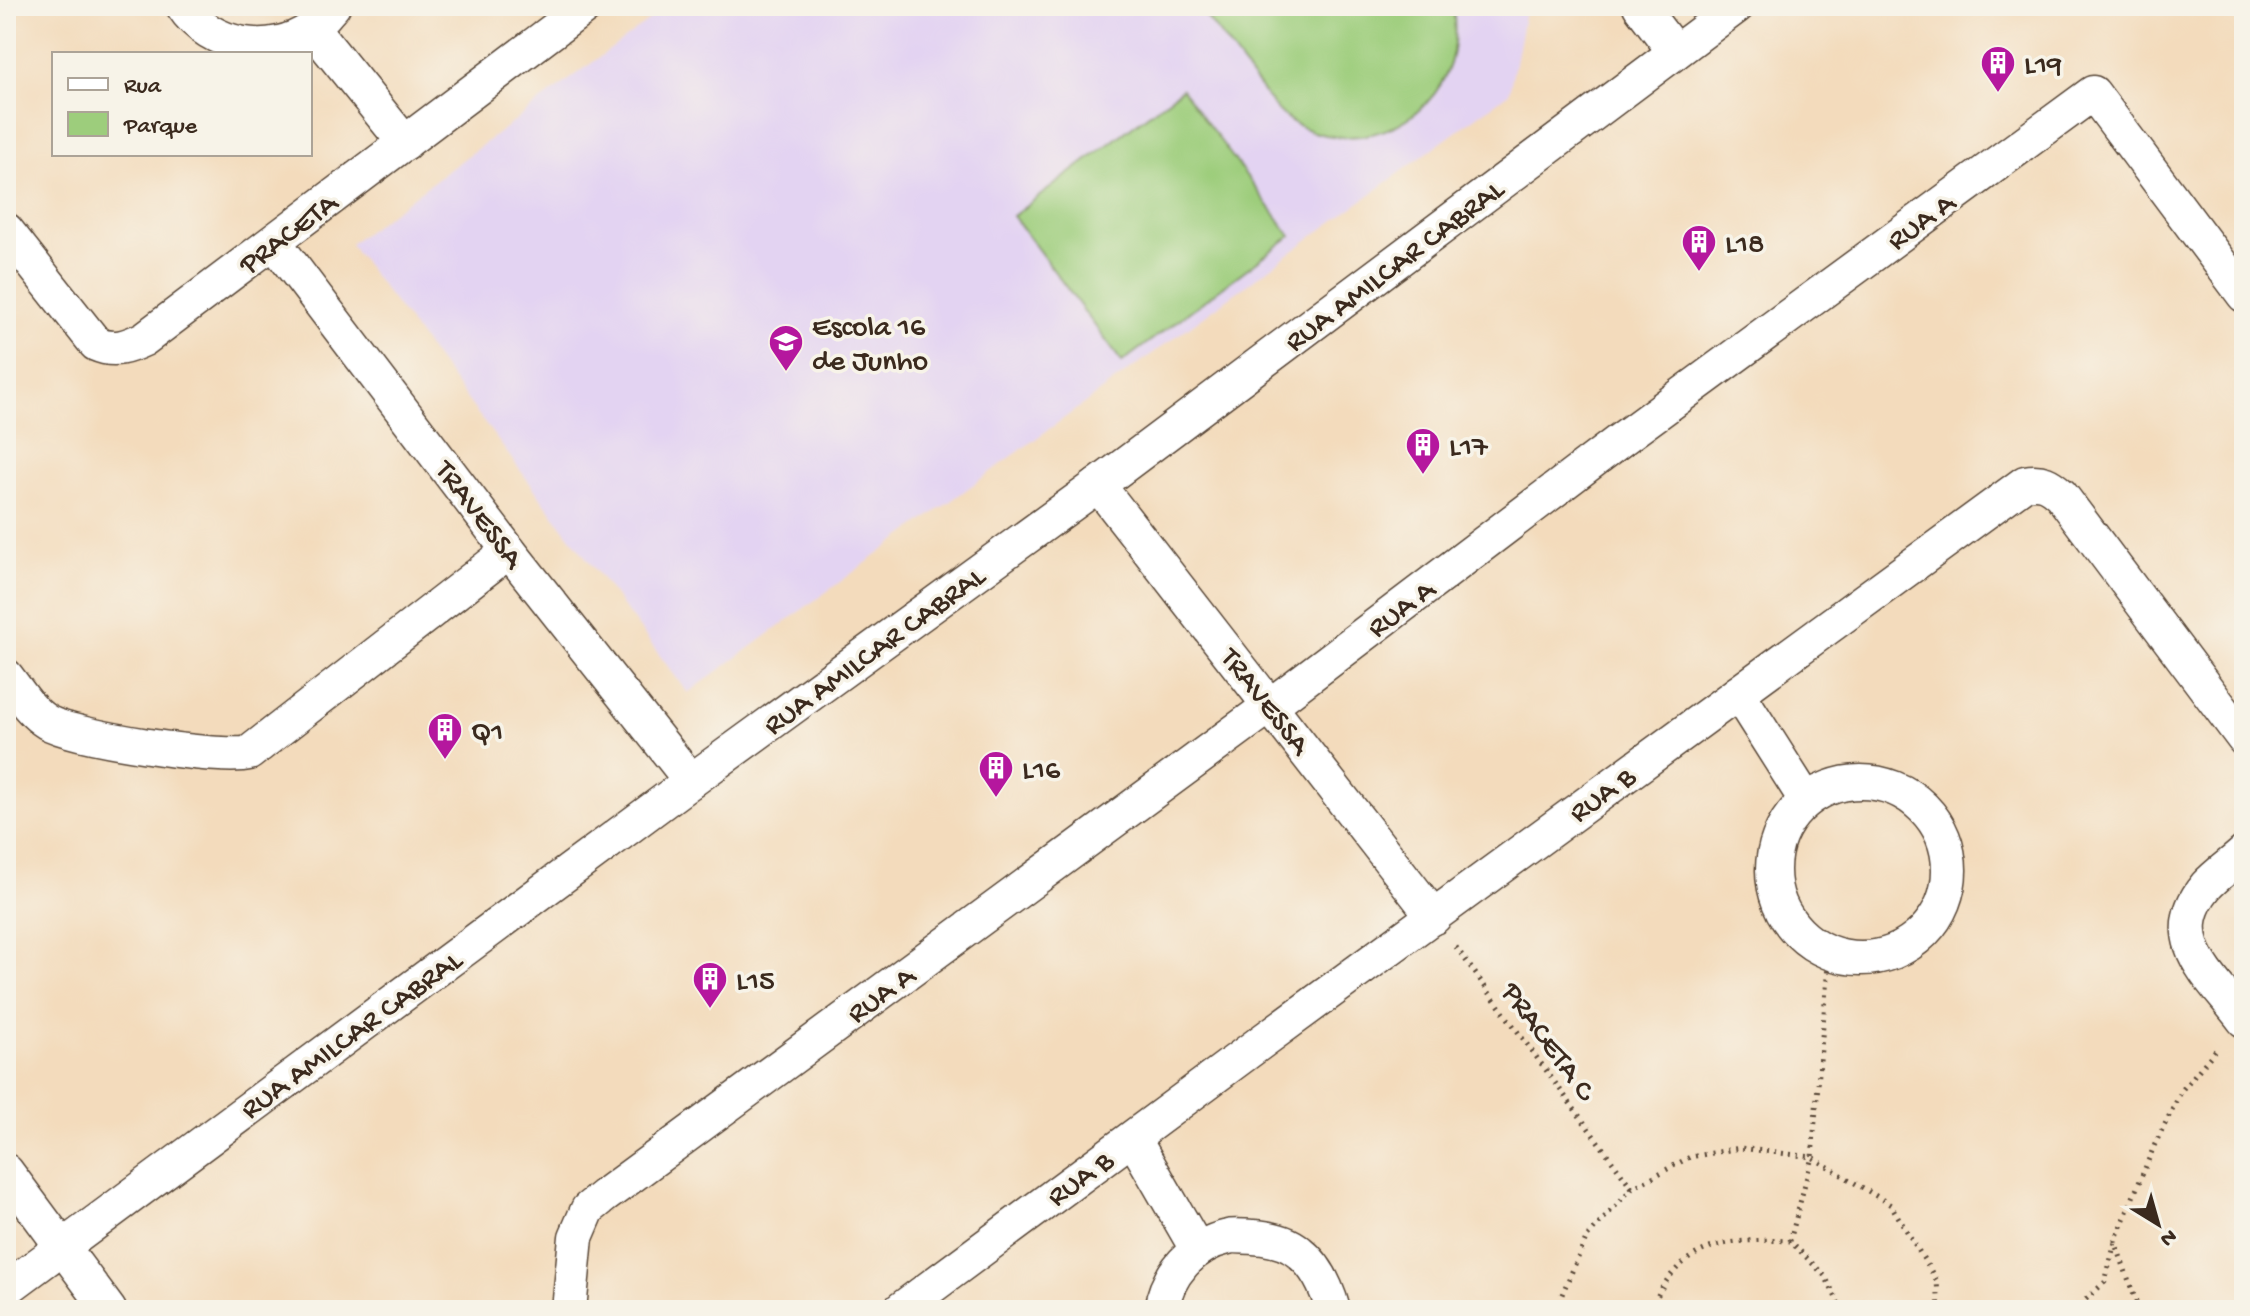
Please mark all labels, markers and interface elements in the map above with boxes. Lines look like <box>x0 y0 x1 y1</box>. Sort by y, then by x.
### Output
building icon: L19 <box>1979 44 2017 94</box>
place label: L19 <box>2024 50 2062 85</box>
legend <box>52 52 312 156</box>
text: Rua <box>124 73 162 102</box>
text: Parque <box>123 113 198 142</box>
street label: RUA AMILCAR CABRAL <box>1279 173 1513 361</box>
street label: PRACETA <box>233 186 347 285</box>
street label: RUA A <box>1882 187 1965 260</box>
building icon: L18 <box>1680 223 1718 273</box>
place label: L18 <box>1725 229 1765 264</box>
place label: Escola 16 de Junho <box>812 312 928 381</box>
school or university icon: Escola 16 de Junho <box>767 323 805 373</box>
building icon: L17 <box>1404 426 1442 476</box>
place label: L17 <box>1449 432 1489 467</box>
street label: TRAVESSA <box>424 453 530 578</box>
street label: RUA AMILCAR CABRAL <box>758 560 994 745</box>
street label: RUA A <box>1362 573 1444 647</box>
street label: TRAVESSA <box>1210 641 1317 764</box>
building icon: Q1 <box>426 711 464 761</box>
place label: Q1 <box>471 717 503 752</box>
building icon: L16 <box>977 749 1015 799</box>
place label: L16 <box>1022 755 1061 790</box>
street label: RUA B <box>1564 761 1644 832</box>
street label: RUA AMILCAR CABRAL <box>235 944 471 1129</box>
building icon: L15 <box>691 960 729 1010</box>
street label: RUA A <box>842 960 925 1033</box>
place label: L15 <box>736 966 775 1001</box>
street label: PRACETA C <box>1491 976 1602 1110</box>
street label: RUA B <box>1042 1145 1122 1216</box>
north arrow <box>2118 1184 2198 1264</box>
text: N <box>2154 1222 2181 1251</box>

